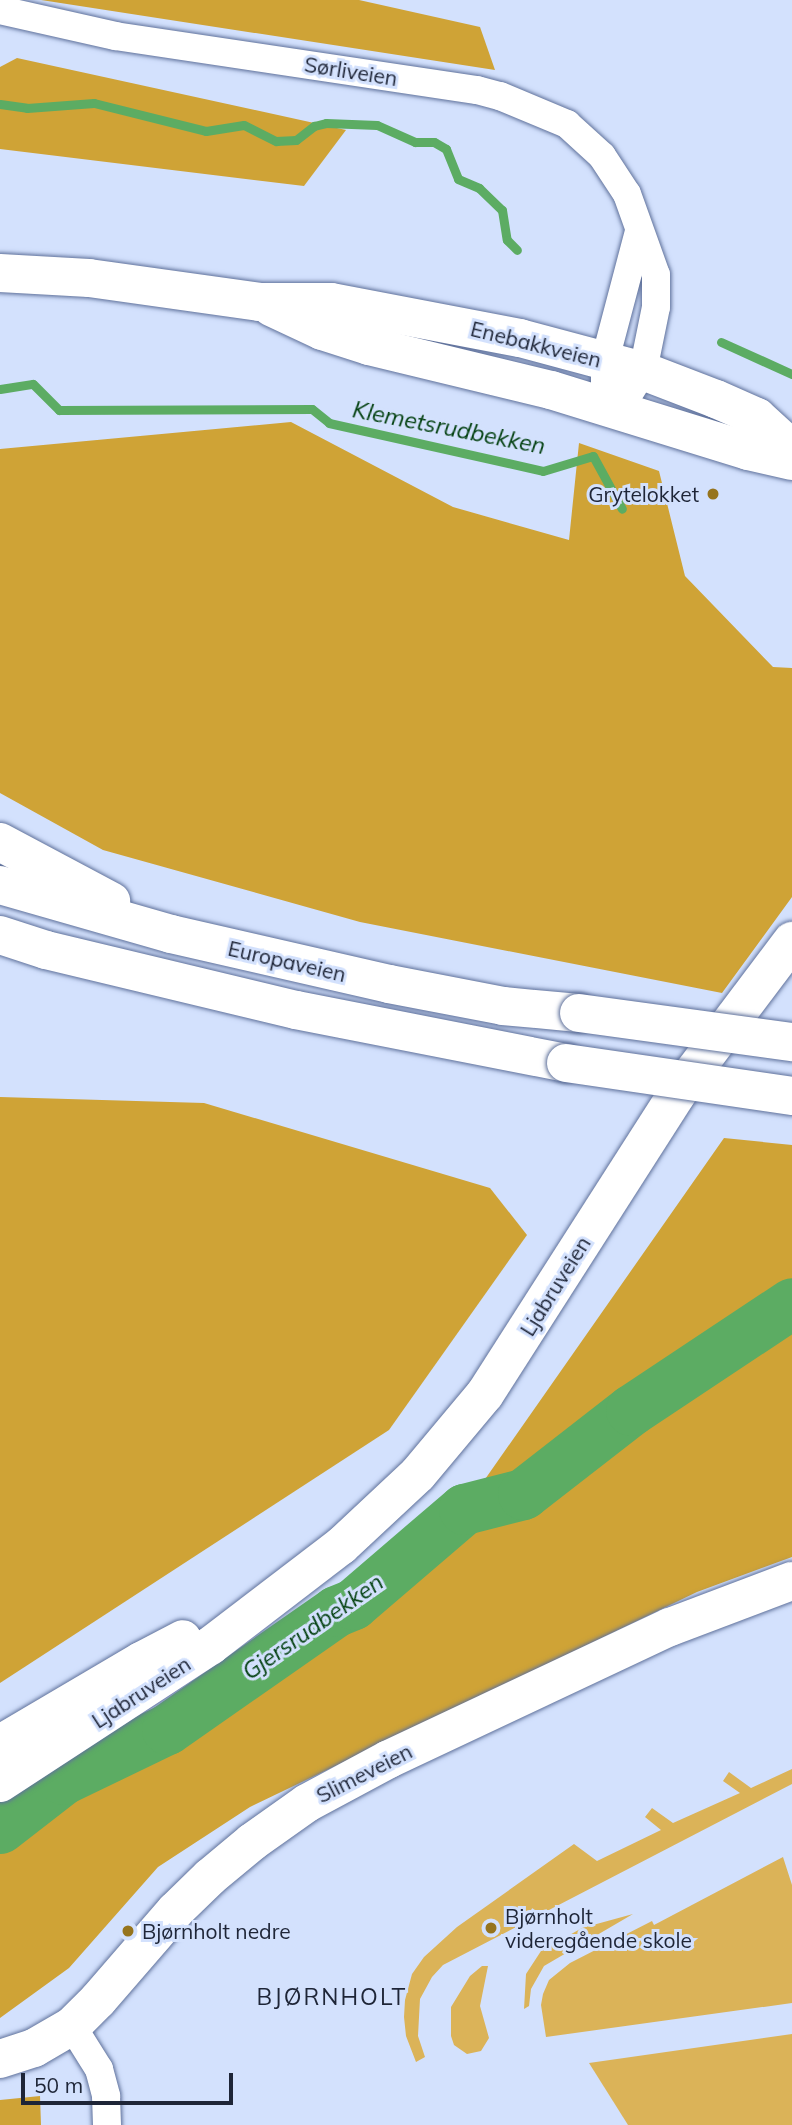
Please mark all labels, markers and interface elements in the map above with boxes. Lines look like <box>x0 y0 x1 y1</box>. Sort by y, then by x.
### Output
street label: Sørliveien <box>303 51 399 91</box>
street label: Enebakkveien <box>468 316 604 372</box>
water label: Klemetsrudbekken <box>350 396 548 460</box>
place label: Grytelokket <box>588 481 699 507</box>
marker: Grytelokket <box>705 486 721 502</box>
street label: Europaveien <box>226 935 348 987</box>
street label: Ljabruveien <box>514 1232 596 1340</box>
water label: Gjersrudbekken <box>237 1568 389 1686</box>
street label: Ljabruveien <box>87 1651 195 1733</box>
street label: Slimeveien <box>312 1738 416 1808</box>
place label: Bjørnholt videregående skole <box>505 1903 692 1953</box>
place label: Bjørnholt nedre <box>142 1918 291 1944</box>
marker: Bjørnholt videregående skole <box>483 1920 499 1936</box>
marker: Bjørnholt nedre <box>120 1923 136 1939</box>
district label: BJØRNHOLT <box>258 1983 406 2011</box>
scale bar <box>24 2058 236 2102</box>
text: 50 m <box>34 2072 83 2098</box>

